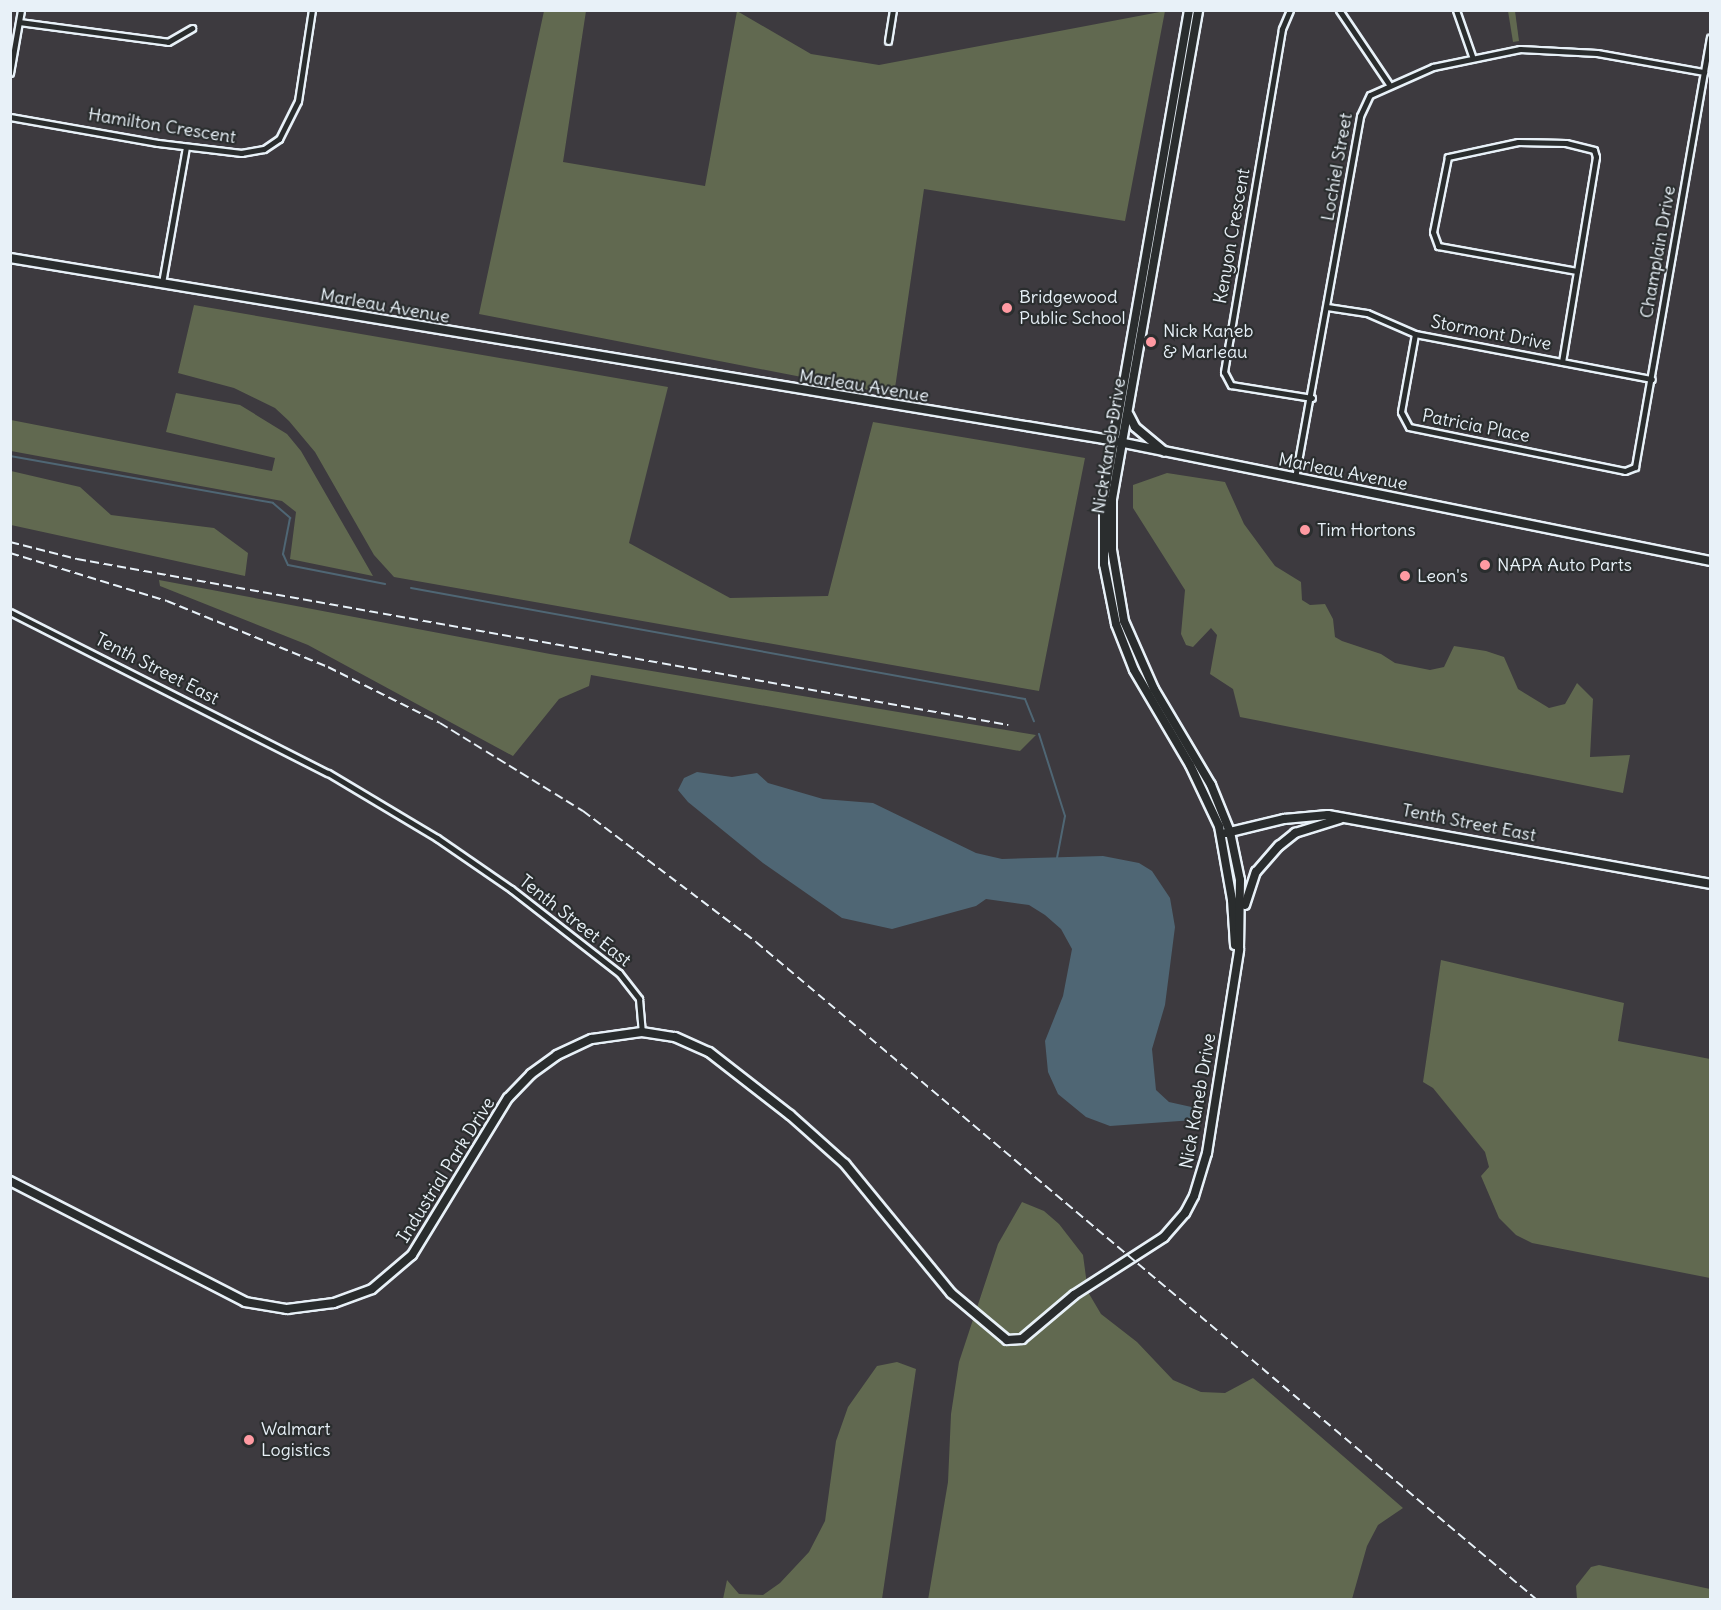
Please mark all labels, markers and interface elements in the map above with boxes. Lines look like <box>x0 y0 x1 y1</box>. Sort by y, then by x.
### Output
street label: Hamilton Crescent <box>87 104 237 148</box>
street label: Lochiel Street <box>1317 111 1357 223</box>
street label: Kenyon Crescent <box>1209 167 1255 305</box>
street label: Champlain Drive <box>1636 184 1680 320</box>
street label: Marleau Avenue <box>319 284 451 328</box>
place label: Bridgewood Public School <box>1019 287 1126 330</box>
marker: Bridgewood Public School <box>1000 301 1014 315</box>
street label: Stormont Drive <box>1429 311 1553 355</box>
place label: Nick Kaneb & Marleau <box>1163 321 1253 364</box>
marker: Nick Kaneb & Marleau <box>1144 335 1158 349</box>
street label: Marleau Avenue <box>798 365 930 407</box>
street label: Nick Kaneb Drive <box>1088 377 1130 515</box>
street label: Patricia Place <box>1420 405 1532 447</box>
street label: Marleau Avenue <box>1277 449 1409 495</box>
place label: Tim Hortons <box>1317 519 1416 541</box>
marker: Tim Hortons <box>1298 523 1312 537</box>
place label: NAPA Auto Parts <box>1497 554 1632 576</box>
marker: NAPA Auto Parts <box>1478 558 1492 572</box>
place label: Leon's <box>1417 565 1468 587</box>
marker: Leon's <box>1398 569 1412 583</box>
street label: Tenth Street East <box>91 628 223 710</box>
street label: Tenth Street East <box>1400 799 1538 847</box>
street label: Tenth Street East <box>515 871 635 971</box>
street label: Nick Kaneb Drive <box>1175 1032 1221 1170</box>
street label: Industrial Park Drive <box>392 1093 500 1247</box>
place label: Walmart Logistics <box>261 1419 331 1462</box>
marker: Walmart Logistics <box>242 1433 256 1447</box>

